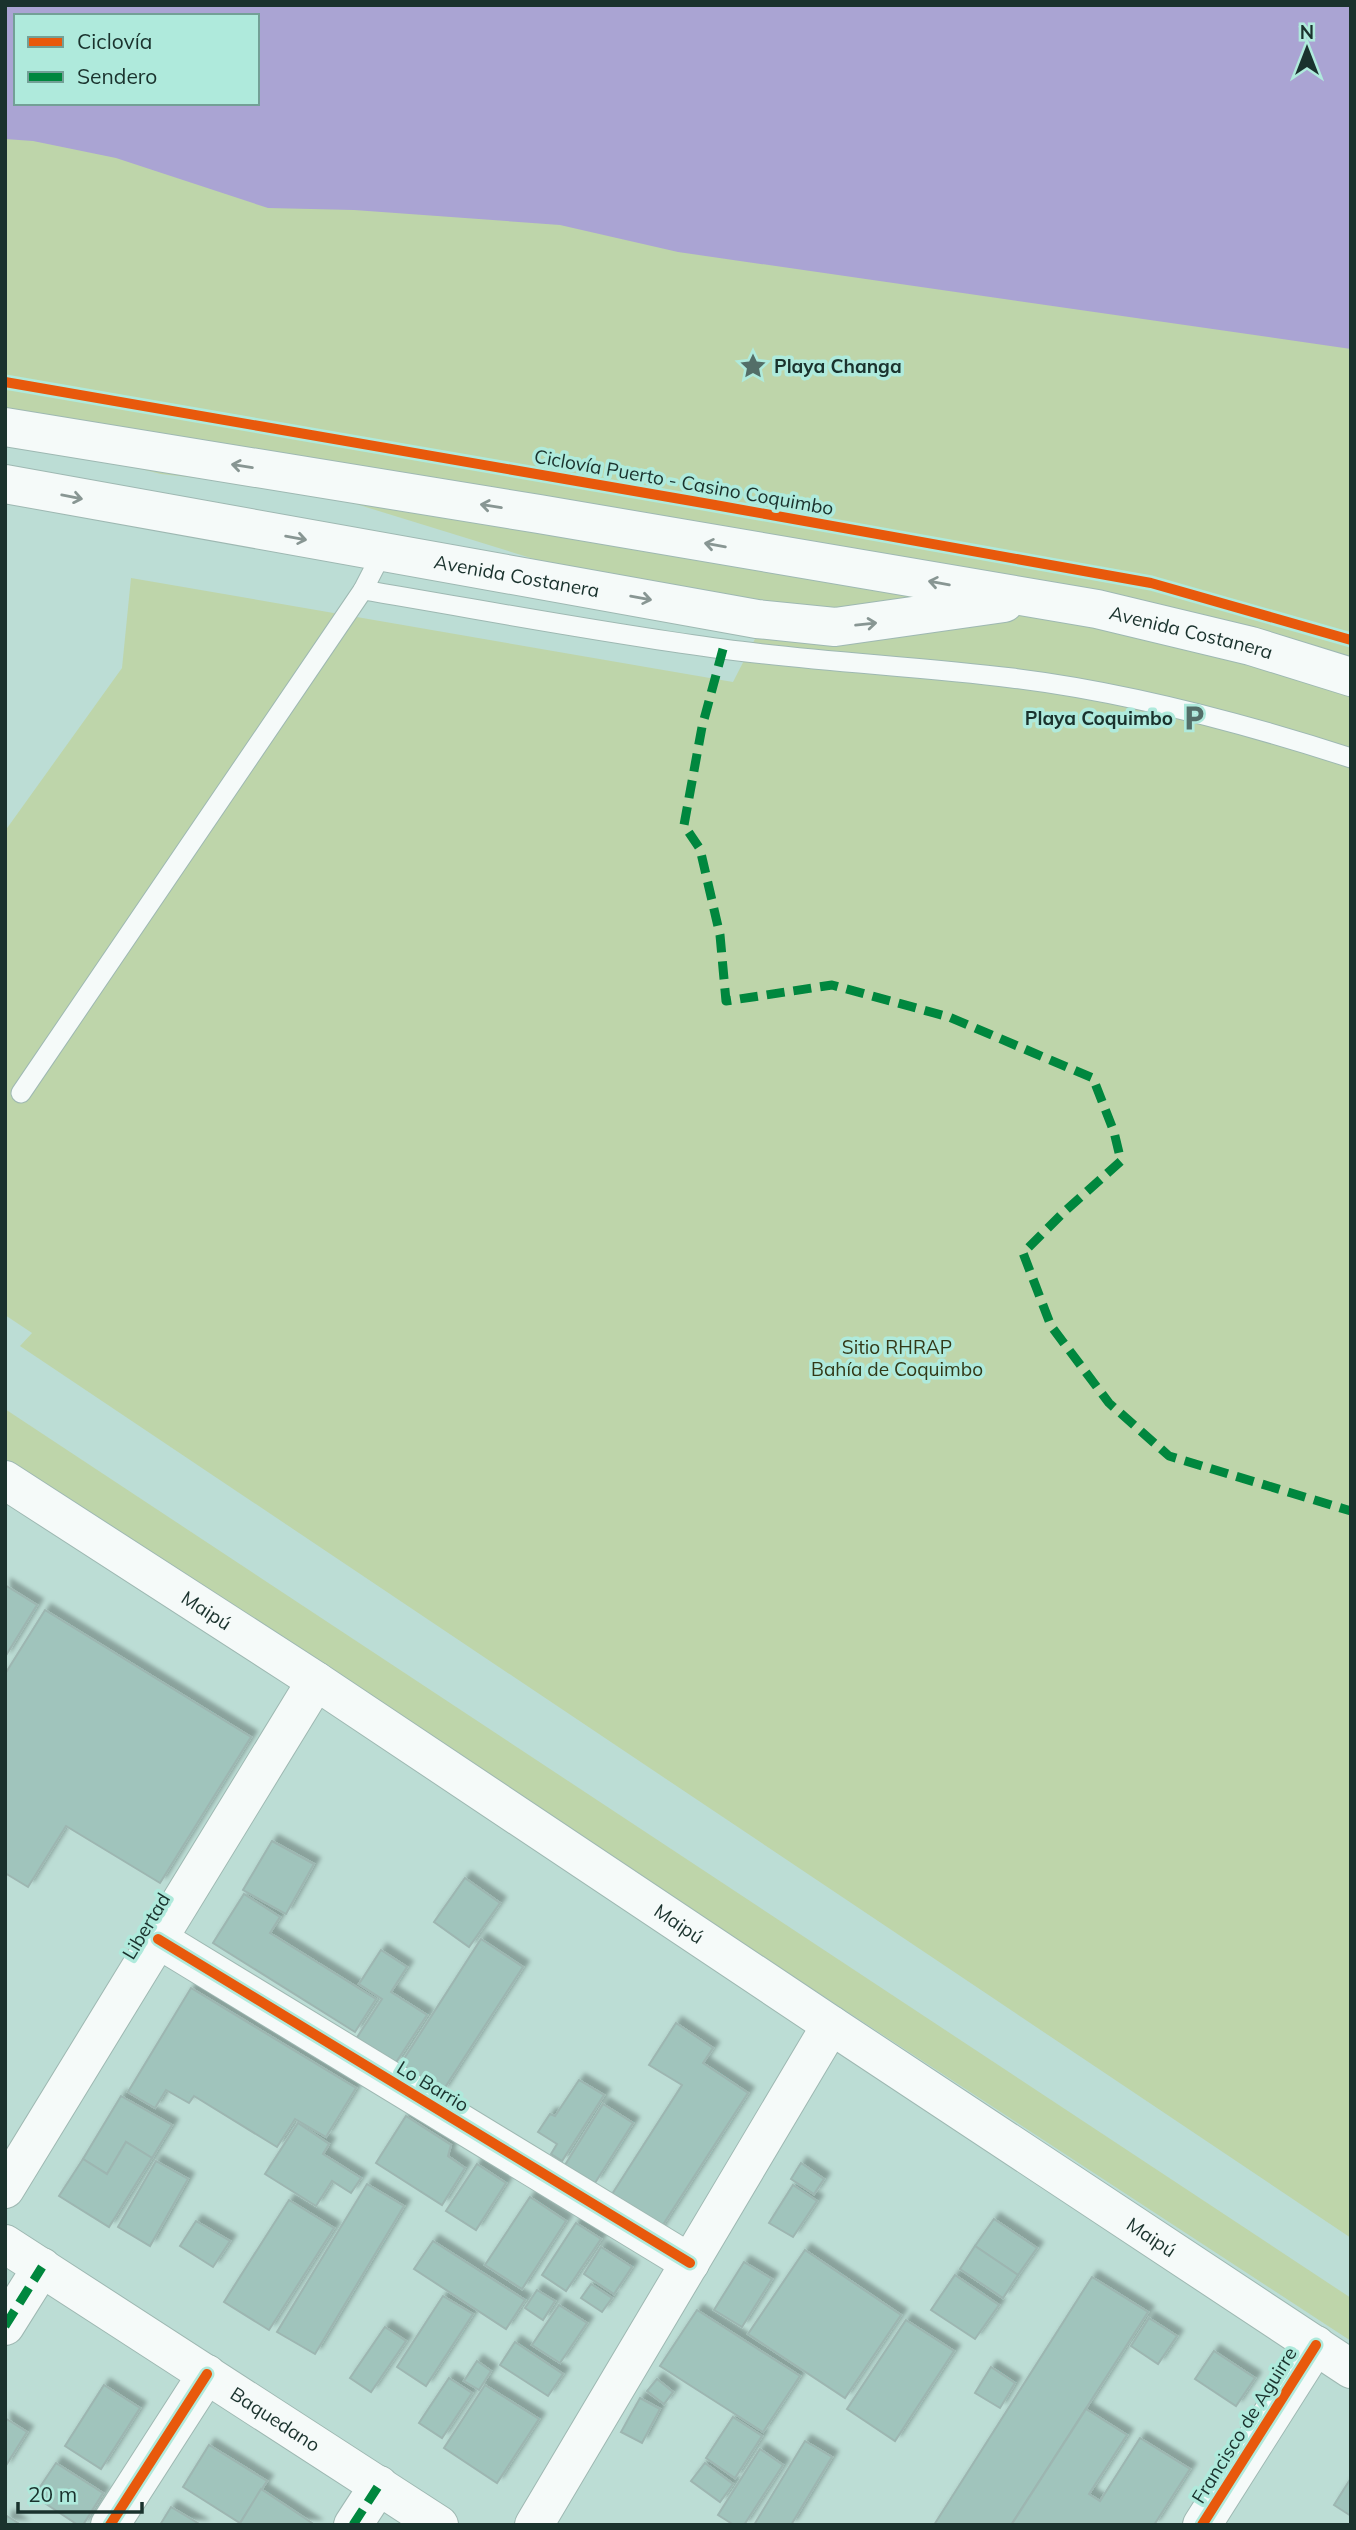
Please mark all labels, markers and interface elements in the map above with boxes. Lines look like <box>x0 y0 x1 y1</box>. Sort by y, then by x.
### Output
legend <box>14 14 259 105</box>
north arrow <box>1272 14 1342 84</box>
text: N <box>1300 20 1314 44</box>
text: Ciclovía <box>77 28 152 54</box>
text: Sendero <box>77 63 157 89</box>
place icon: Playa Changa <box>738 351 768 381</box>
place label: Playa Changa <box>774 354 902 378</box>
street label: Ciclovía Puerto - Casino Coquimbo <box>532 444 836 520</box>
one-way arrow <box>231 459 254 472</box>
one-way arrow <box>60 490 83 504</box>
one-way arrow <box>480 499 502 512</box>
one-way arrow <box>284 531 307 545</box>
one-way arrow <box>704 538 727 551</box>
street label: Avenida Costanera <box>432 549 601 602</box>
one-way arrow <box>928 576 951 589</box>
one-way arrow <box>629 592 652 605</box>
street label: Avenida Costanera <box>1107 600 1276 664</box>
one-way arrow <box>854 617 877 630</box>
parking icon: Playa Coquimbo <box>1179 703 1209 733</box>
place label: Playa Coquimbo <box>1025 706 1173 730</box>
park label: Sitio RHRAP Bahía de Coquimbo <box>811 1335 983 1381</box>
street label: Maipú <box>177 1585 236 1635</box>
street label: Libertad <box>117 1888 175 1964</box>
street label: Maipú <box>650 1898 709 1949</box>
street label: Lo Barrio <box>393 2055 473 2117</box>
street label: Maipú <box>1122 2212 1181 2262</box>
street label: Francisco de Aguirre <box>1186 2342 1302 2508</box>
street label: Baquedano <box>226 2381 325 2457</box>
scale bar <box>18 2470 142 2514</box>
text: 20 m <box>28 2481 77 2507</box>

